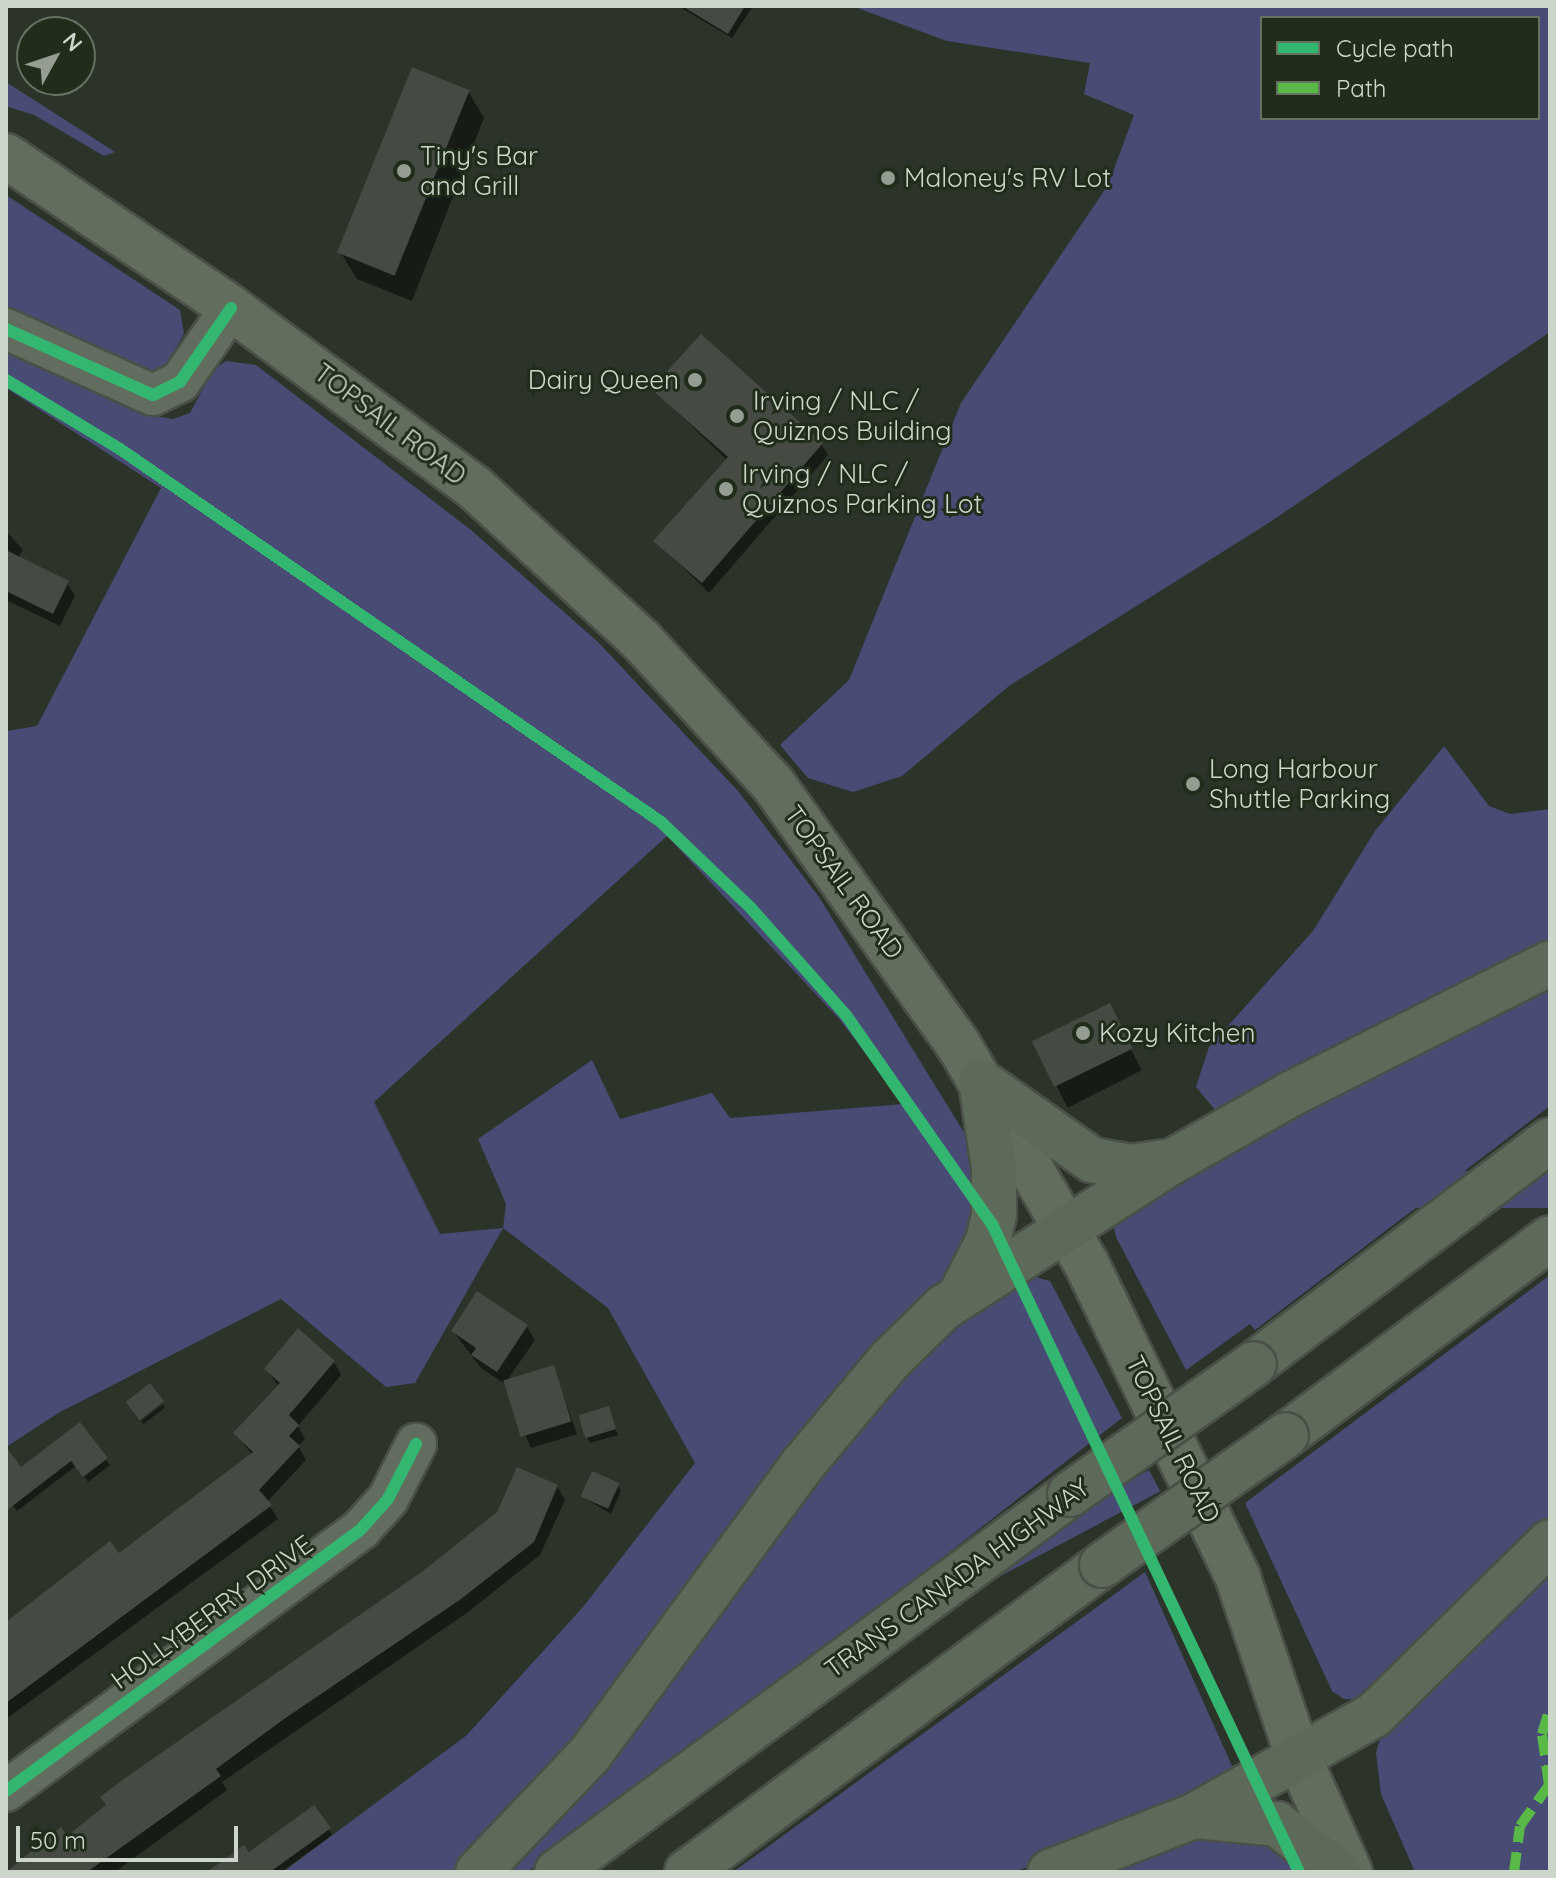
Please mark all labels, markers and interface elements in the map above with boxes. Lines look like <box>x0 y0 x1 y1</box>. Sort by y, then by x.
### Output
north arrow <box>16 16 96 96</box>
legend <box>1260 16 1540 120</box>
text: N <box>57 27 89 57</box>
text: Cycle path <box>1336 33 1454 63</box>
text: Path <box>1336 73 1387 103</box>
place label: Tiny's Bar and Grill <box>420 140 538 202</box>
marker: Tiny's Bar and Grill <box>395 162 413 180</box>
place label: Maloney's RV Lot <box>904 162 1111 194</box>
marker: Maloney's RV Lot <box>879 169 897 187</box>
street label: TOPSAIL ROAD <box>308 357 472 491</box>
place label: Dairy Queen <box>528 364 679 396</box>
marker: Dairy Queen <box>686 371 704 389</box>
place label: Irving / NLC / Quiznos Building <box>753 385 952 446</box>
marker: Irving / NLC / Quiznos Building <box>728 407 746 425</box>
place label: Irving / NLC / Quiznos Parking Lot <box>742 458 982 520</box>
marker: Irving / NLC / Quiznos Parking Lot <box>717 480 735 498</box>
place label: Long Harbour Shuttle Parking <box>1209 753 1390 814</box>
marker: Long Harbour Shuttle Parking <box>1184 775 1202 793</box>
street label: TOPSAIL ROAD <box>778 799 910 965</box>
place label: Kozy Kitchen <box>1099 1017 1256 1049</box>
marker: Kozy Kitchen <box>1074 1024 1092 1042</box>
street label: TOPSAIL ROAD <box>1119 1350 1227 1528</box>
street label: TRANS CANADA HIGHWAY <box>819 1472 1095 1684</box>
street label: HOLLYBERRY DRIVE <box>105 1528 319 1696</box>
scale bar <box>20 1810 242 1860</box>
text: 50 m <box>30 1825 86 1855</box>

